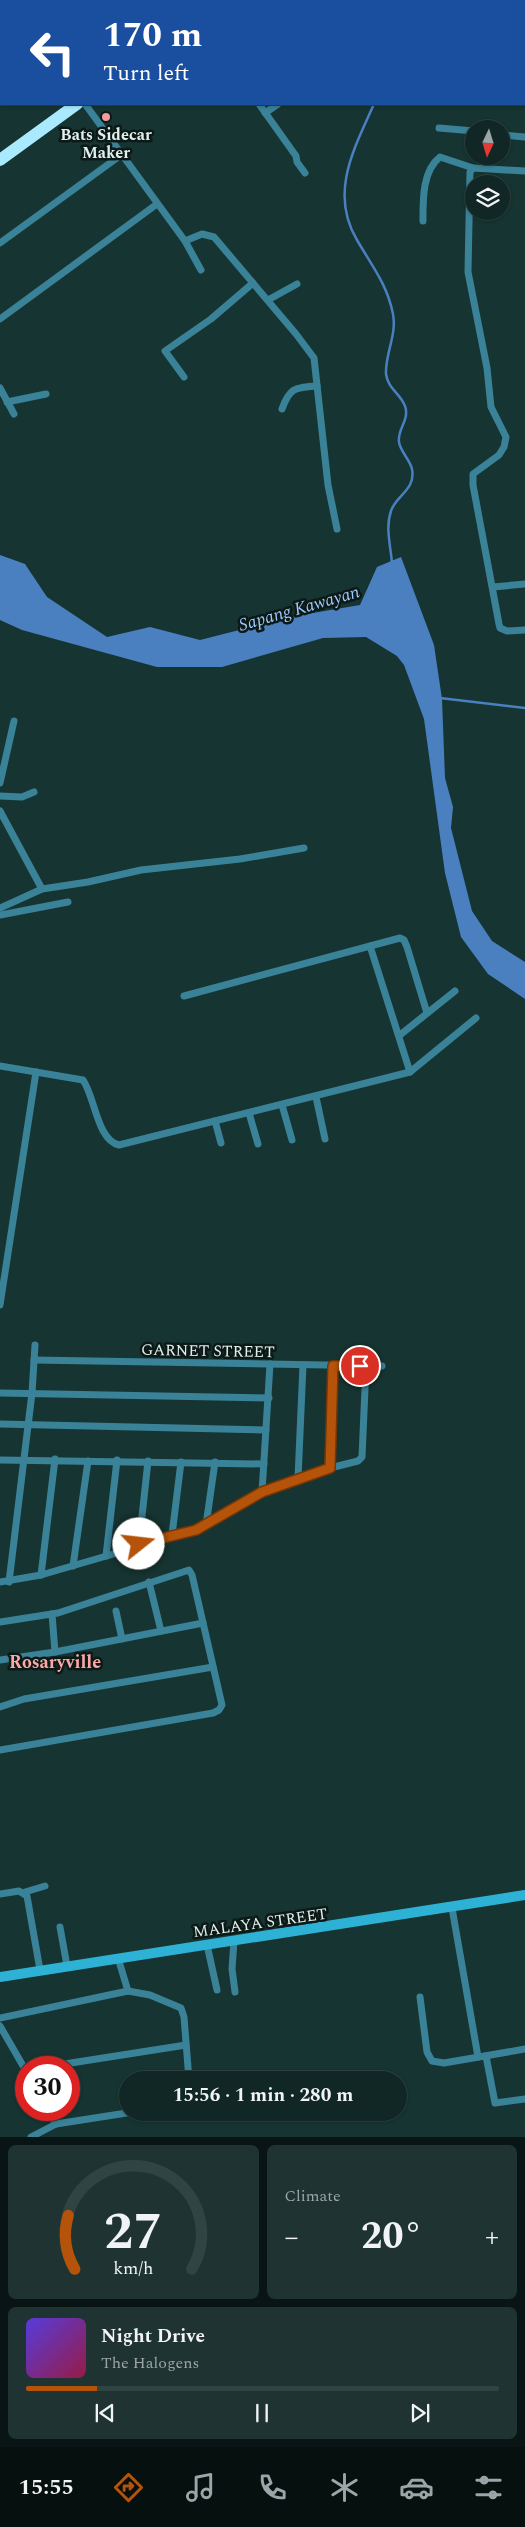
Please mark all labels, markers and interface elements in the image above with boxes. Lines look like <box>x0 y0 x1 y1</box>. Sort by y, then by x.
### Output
text: 170 m <box>103 9 202 62</box>
icon: left <box>20 20 85 85</box>
text: Turn left <box>103 57 189 90</box>
marker: Bats Sidecar Maker <box>100 111 112 123</box>
north arrow <box>465 120 510 165</box>
map controls <box>465 120 510 220</box>
place label: Bats Sidecar Maker <box>60 123 152 165</box>
button: layers <box>465 175 510 220</box>
water label: Sapang Kawayan <box>235 578 363 639</box>
street label: GARNET STREET <box>141 1338 275 1364</box>
pin <box>339 1345 381 1387</box>
icon: arrive <box>346 1352 374 1380</box>
position arrow <box>112 1517 164 1569</box>
district label: Rosaryville <box>9 1649 101 1676</box>
street label: MALAYA STREET <box>191 1902 329 1944</box>
speed limit sign: 30 <box>15 2056 80 2121</box>
text: 15:56 · 1 min · 280 m <box>173 2081 353 2110</box>
text: Climate <box>285 2184 341 2208</box>
text: 27 <box>104 2193 162 2272</box>
text: 20° <box>361 2208 423 2266</box>
text: − <box>285 2216 299 2259</box>
text: + <box>485 2216 499 2259</box>
text: km/h <box>113 2255 153 2282</box>
text: Night Drive <box>101 2322 205 2351</box>
text: The Halogens <box>101 2351 199 2375</box>
icon: previous <box>91 2399 119 2427</box>
icon: pause <box>248 2399 276 2427</box>
icon: next <box>406 2399 434 2427</box>
icon: directions <box>111 2470 146 2505</box>
icon: music <box>183 2470 218 2505</box>
icon: phone <box>255 2470 290 2505</box>
icon: climate <box>327 2470 362 2505</box>
icon: car <box>399 2470 434 2505</box>
icon: filters <box>471 2470 506 2505</box>
text: 15:55 <box>19 2471 74 2504</box>

